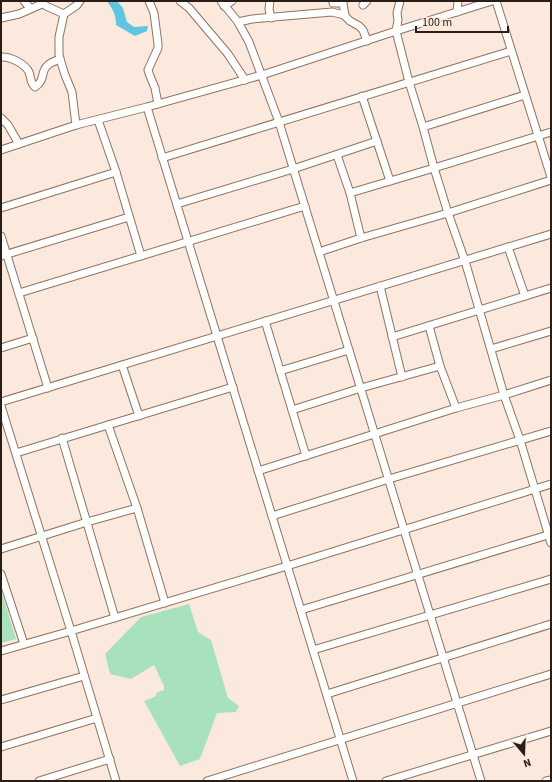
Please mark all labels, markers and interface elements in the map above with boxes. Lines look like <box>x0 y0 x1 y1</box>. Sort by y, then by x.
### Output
scale bar <box>416 8 508 34</box>
text: 100 m <box>422 14 452 31</box>
north arrow <box>504 734 544 774</box>
text: N <box>521 755 533 771</box>

